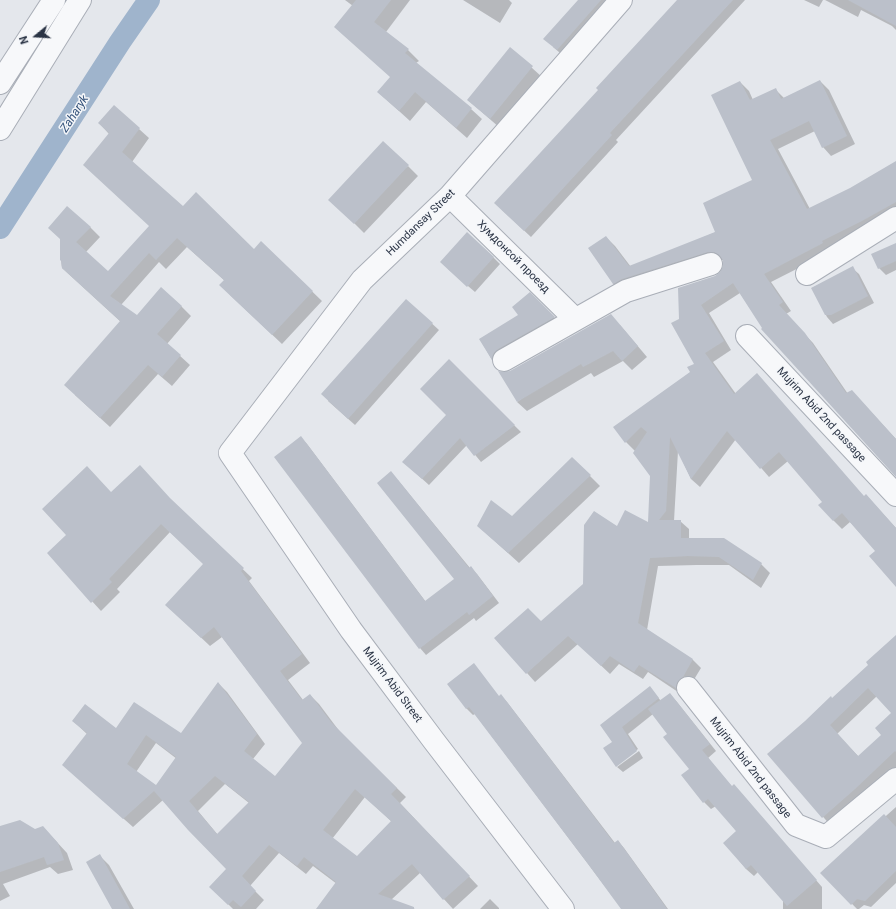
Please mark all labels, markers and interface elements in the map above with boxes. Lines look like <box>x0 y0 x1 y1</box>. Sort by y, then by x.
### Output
north arrow <box>16 16 56 56</box>
text: N <box>17 34 31 46</box>
water label: Zaharyk <box>58 93 92 135</box>
street label: Humdansay Street <box>384 187 458 259</box>
street label: Хумдонсой проезд <box>474 218 552 296</box>
street label: Mujrim Abid 2nd passage <box>774 365 868 465</box>
street label: Mujrim Abid Street <box>359 645 425 725</box>
street label: Mujrim Abid 2nd passage <box>706 715 794 821</box>

